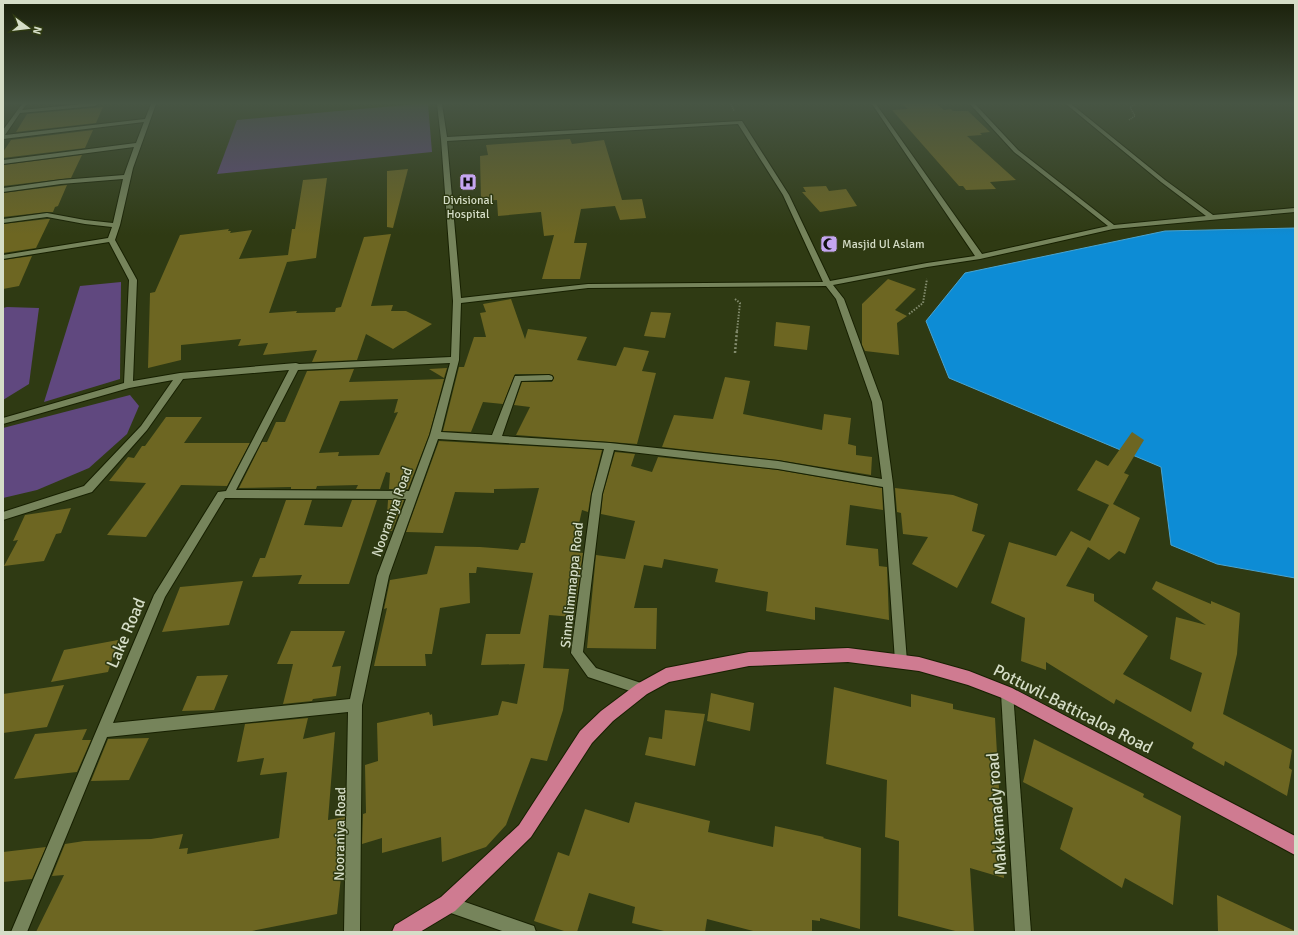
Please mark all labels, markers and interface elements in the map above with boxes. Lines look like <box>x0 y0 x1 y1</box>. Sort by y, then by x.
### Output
north arrow <box>8 8 48 48</box>
text: N <box>30 25 44 36</box>
hospital icon: Divisional Hospital <box>458 172 478 192</box>
place label: Divisional Hospital <box>443 193 494 222</box>
mosque icon: Masjid Ul Aslam <box>819 234 839 254</box>
place label: Masjid Ul Aslam <box>842 237 925 252</box>
street label: Nooraniya Road <box>368 465 416 559</box>
street label: Sinnalimmappa Road <box>557 521 587 649</box>
street label: Lake Road <box>102 595 150 671</box>
street label: Pottuvil-Batticaloa Road <box>990 660 1156 758</box>
street label: Makkamady road <box>982 752 1012 876</box>
street label: Nooraniya Road <box>331 787 349 881</box>

